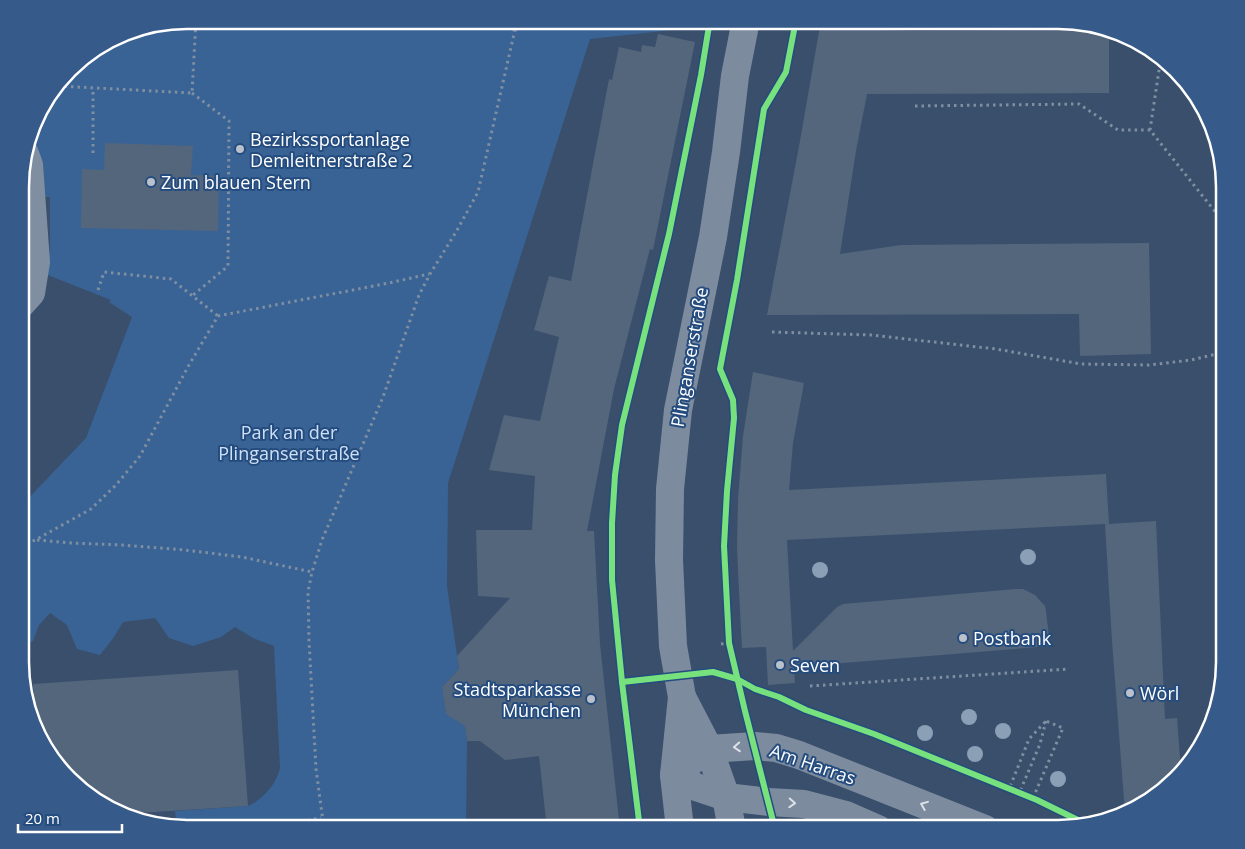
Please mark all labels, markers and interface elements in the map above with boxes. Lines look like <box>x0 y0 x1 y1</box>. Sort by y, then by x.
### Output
place label: Bezirkssportanlage Demleitnerstraße 2 <box>250 127 413 172</box>
marker: Bezirkssportanlage Demleitnerstraße 2 <box>234 143 246 155</box>
place label: Zum blauen Stern <box>161 170 311 194</box>
marker: Zum blauen Stern <box>145 176 157 188</box>
street label: Plinganserstraße <box>665 285 713 429</box>
park label: Park an der Plinganserstraße <box>218 420 360 465</box>
place label: Postbank <box>973 626 1052 650</box>
marker: Postbank <box>957 632 969 644</box>
place label: Seven <box>790 653 840 677</box>
marker: Seven <box>774 659 786 671</box>
place label: Stadtsparkasse München <box>454 677 581 722</box>
place label: Wörl <box>1140 681 1179 705</box>
marker: Wörl <box>1124 687 1136 699</box>
marker: Stadtsparkasse München <box>585 693 597 705</box>
street label: Am Harras <box>767 738 859 790</box>
one-way arrow <box>733 742 741 753</box>
one-way arrow <box>788 798 796 809</box>
one-way arrow <box>920 800 929 811</box>
scale bar <box>18 802 121 834</box>
text: 20 m <box>25 808 60 828</box>

